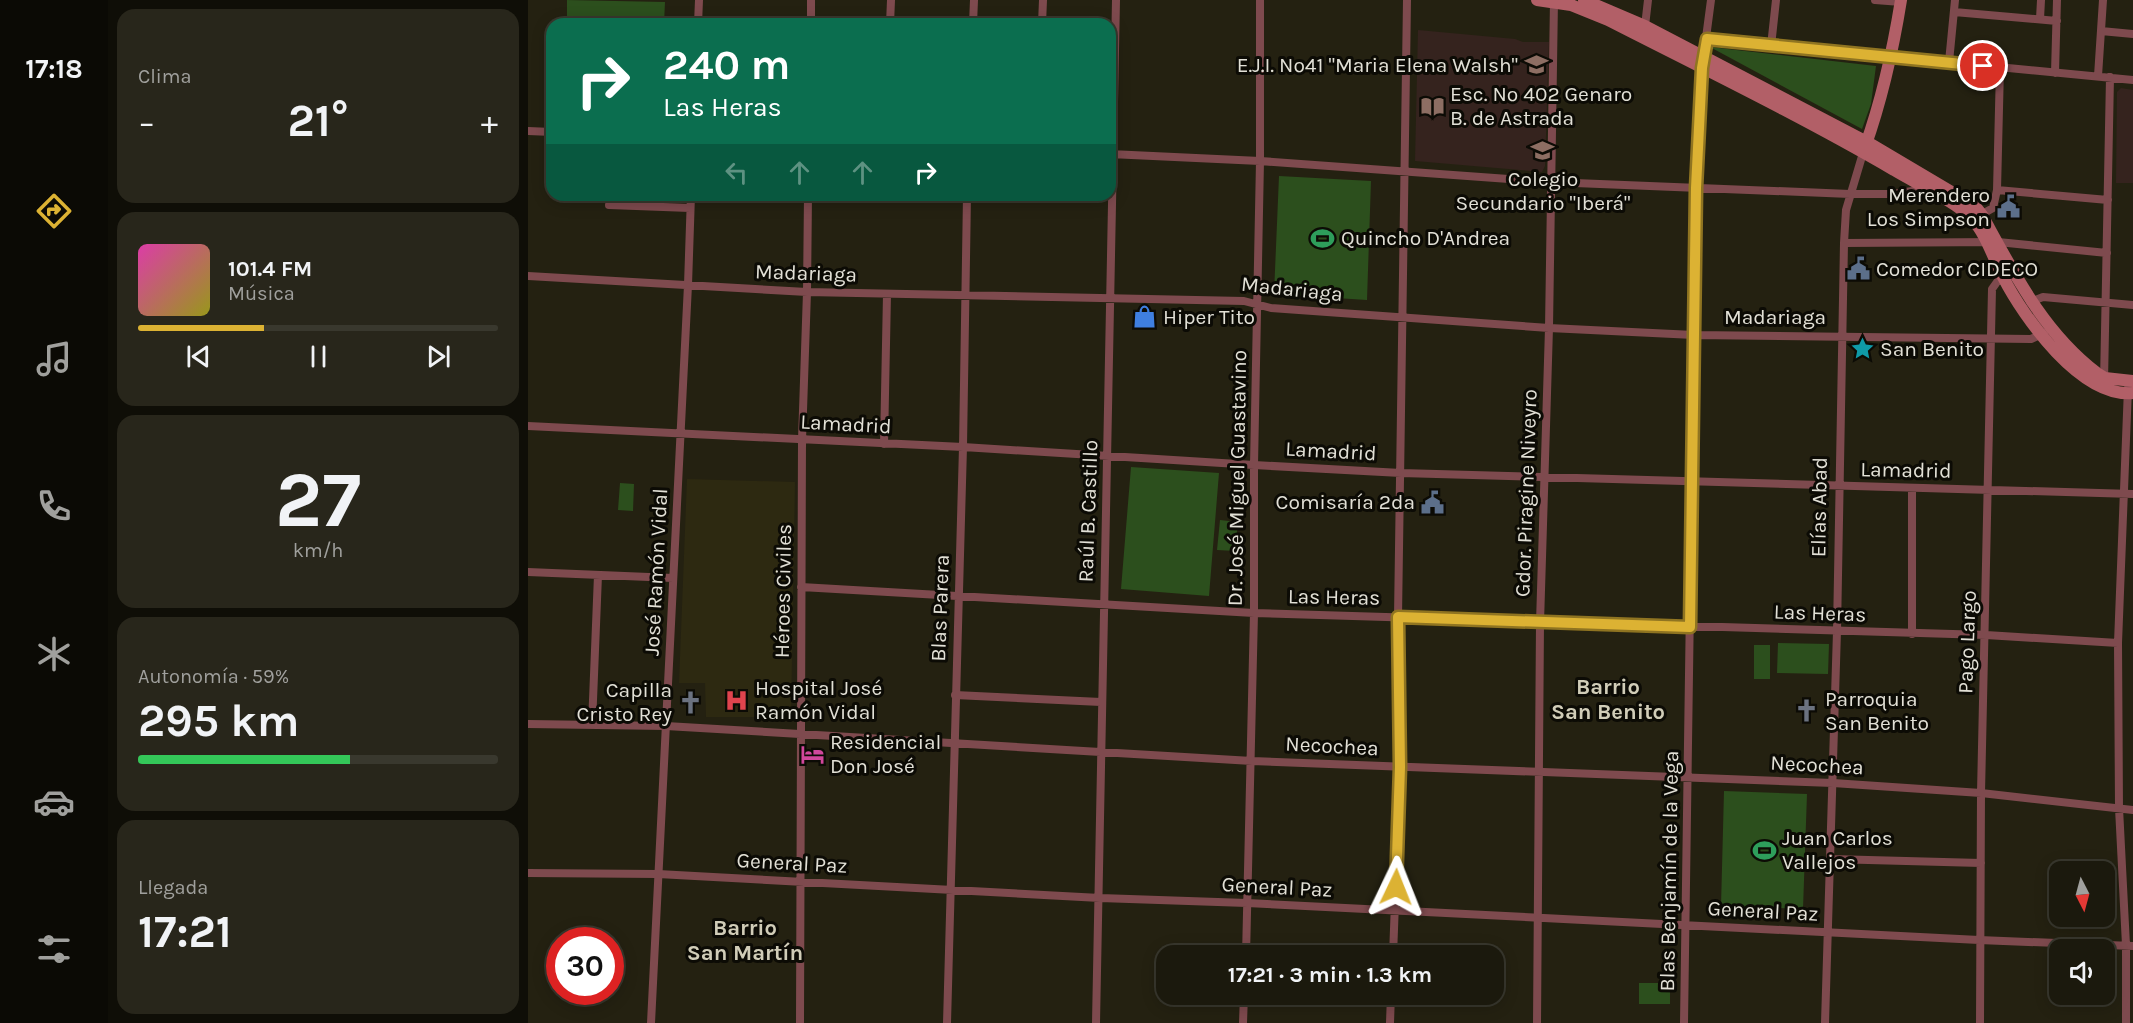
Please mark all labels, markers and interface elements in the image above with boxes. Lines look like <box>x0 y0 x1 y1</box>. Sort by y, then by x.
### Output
text: 240 m <box>663 40 790 90</box>
pin <box>1957 40 2008 91</box>
icon: right <box>564 42 642 120</box>
icon: arrive <box>1966 49 1999 82</box>
school or university icon: E.J.I. Nº41 "Maria Elena Walsh" <box>1523 52 1549 78</box>
text: 17:18 <box>25 53 83 85</box>
place label: E.J.I. Nº41 "Maria Elena Walsh" <box>1237 53 1518 77</box>
text: Clima <box>138 65 192 88</box>
place label: Esc. Nº 402 Genaro B. de Astrada <box>1450 82 1632 130</box>
text: Las Heras <box>663 91 782 123</box>
library icon: Esc. Nº 402 Genaro B. de Astrada <box>1419 93 1445 119</box>
text: 21° <box>288 95 348 147</box>
text: − <box>138 103 155 141</box>
text: + <box>481 103 498 141</box>
school or university icon: Colegio Secundario "Iberá" <box>1530 138 1556 164</box>
icon: left <box>720 156 753 189</box>
icon: ahead <box>783 156 816 189</box>
icon: ahead <box>846 156 879 189</box>
icon: right <box>909 156 942 189</box>
place label: Colegio Secundario "Iberá" <box>1455 167 1631 215</box>
place label: Merendero Los Simpson <box>1867 183 1990 231</box>
icon: directions <box>33 190 75 232</box>
public building icon: Merendero Los Simpson <box>1995 194 2021 220</box>
sports icon: Quincho D'Andrea <box>1310 225 1336 251</box>
place label: Quincho D'Andrea <box>1341 226 1510 250</box>
text: 101.4 FM <box>228 256 312 282</box>
public building icon: Comedor CIDECO <box>1845 256 1871 282</box>
place label: Comedor CIDECO <box>1876 257 2038 281</box>
street label: Madariaga <box>755 259 857 287</box>
street label: Madariaga <box>1240 272 1344 306</box>
text: Música <box>228 282 295 305</box>
shop icon: Hiper Tito <box>1132 304 1158 330</box>
place label: Hiper Tito <box>1163 305 1255 329</box>
street label: Madariaga <box>1724 305 1826 329</box>
place icon: San Benito <box>1849 336 1875 362</box>
place label: San Benito <box>1880 337 1984 361</box>
icon: music <box>33 338 75 380</box>
icon: previous <box>182 340 215 373</box>
icon: pause <box>302 340 335 373</box>
icon: next <box>422 340 455 373</box>
street label: Dr. José Miguel Guastavino <box>1223 350 1251 606</box>
street label: Gdor. Piragine Niveyro <box>1510 389 1542 597</box>
street label: Lamadrid <box>800 410 892 438</box>
street label: Lamadrid <box>1285 437 1377 465</box>
street label: Raúl B. Castillo <box>1074 439 1102 583</box>
text: 27 <box>275 454 361 546</box>
street label: Elías Abad <box>1806 457 1832 557</box>
street label: Lamadrid <box>1860 457 1952 483</box>
icon: phone <box>33 485 75 527</box>
street label: José Ramón Vidal <box>640 488 672 656</box>
public building icon: Comisaría 2da <box>1420 489 1446 515</box>
place label: Comisaría 2da <box>1276 490 1415 514</box>
street label: Héroes Civiles <box>770 524 796 658</box>
text: km/h <box>293 539 343 562</box>
street label: Blas Parera <box>926 554 954 662</box>
street label: Las Heras <box>1288 584 1380 610</box>
street label: Pago Largo <box>1953 590 1981 694</box>
street label: Las Heras <box>1773 599 1867 627</box>
icon: climate <box>33 633 75 675</box>
text: Autonomía · 59% <box>138 665 289 688</box>
district label: Barrio San Benito <box>1551 674 1665 725</box>
place label: Hospital José Ramón Vidal <box>755 676 882 724</box>
place label: Capilla Cristo Rey <box>576 678 672 726</box>
hospital icon: Hospital José Ramón Vidal <box>724 687 750 713</box>
place label: Parroquia San Benito <box>1825 687 1929 735</box>
church icon: Capilla Cristo Rey <box>677 689 703 715</box>
text: 295 km <box>138 695 300 747</box>
church icon: Parroquia San Benito <box>1794 698 1820 724</box>
place label: Residencial Don José <box>830 730 941 778</box>
street label: Necochea <box>1285 732 1379 760</box>
hotel icon: Residencial Don José <box>799 741 825 767</box>
street label: Blas Benjamín de la Vega <box>1655 750 1683 992</box>
street label: Necochea <box>1770 751 1864 779</box>
icon: car <box>33 781 75 823</box>
place label: Juan Carlos Vallejos <box>1782 826 1893 874</box>
sports icon: Juan Carlos Vallejos <box>1751 837 1777 863</box>
street label: General Paz <box>736 848 848 878</box>
position arrow <box>1364 855 1428 919</box>
north arrow <box>2049 861 2115 927</box>
map controls <box>2049 861 2115 1005</box>
street label: General Paz <box>1221 872 1333 902</box>
text: Llegada <box>138 876 208 899</box>
street label: General Paz <box>1707 896 1819 926</box>
text: 17:21 <box>138 906 232 958</box>
district label: Barrio San Martín <box>687 915 803 966</box>
speed limit sign: 30 <box>546 927 624 1005</box>
icon: filters <box>33 928 75 970</box>
button: sound <box>2049 939 2115 1005</box>
text: 17:21 · 3 min · 1.3 km <box>1228 962 1432 988</box>

